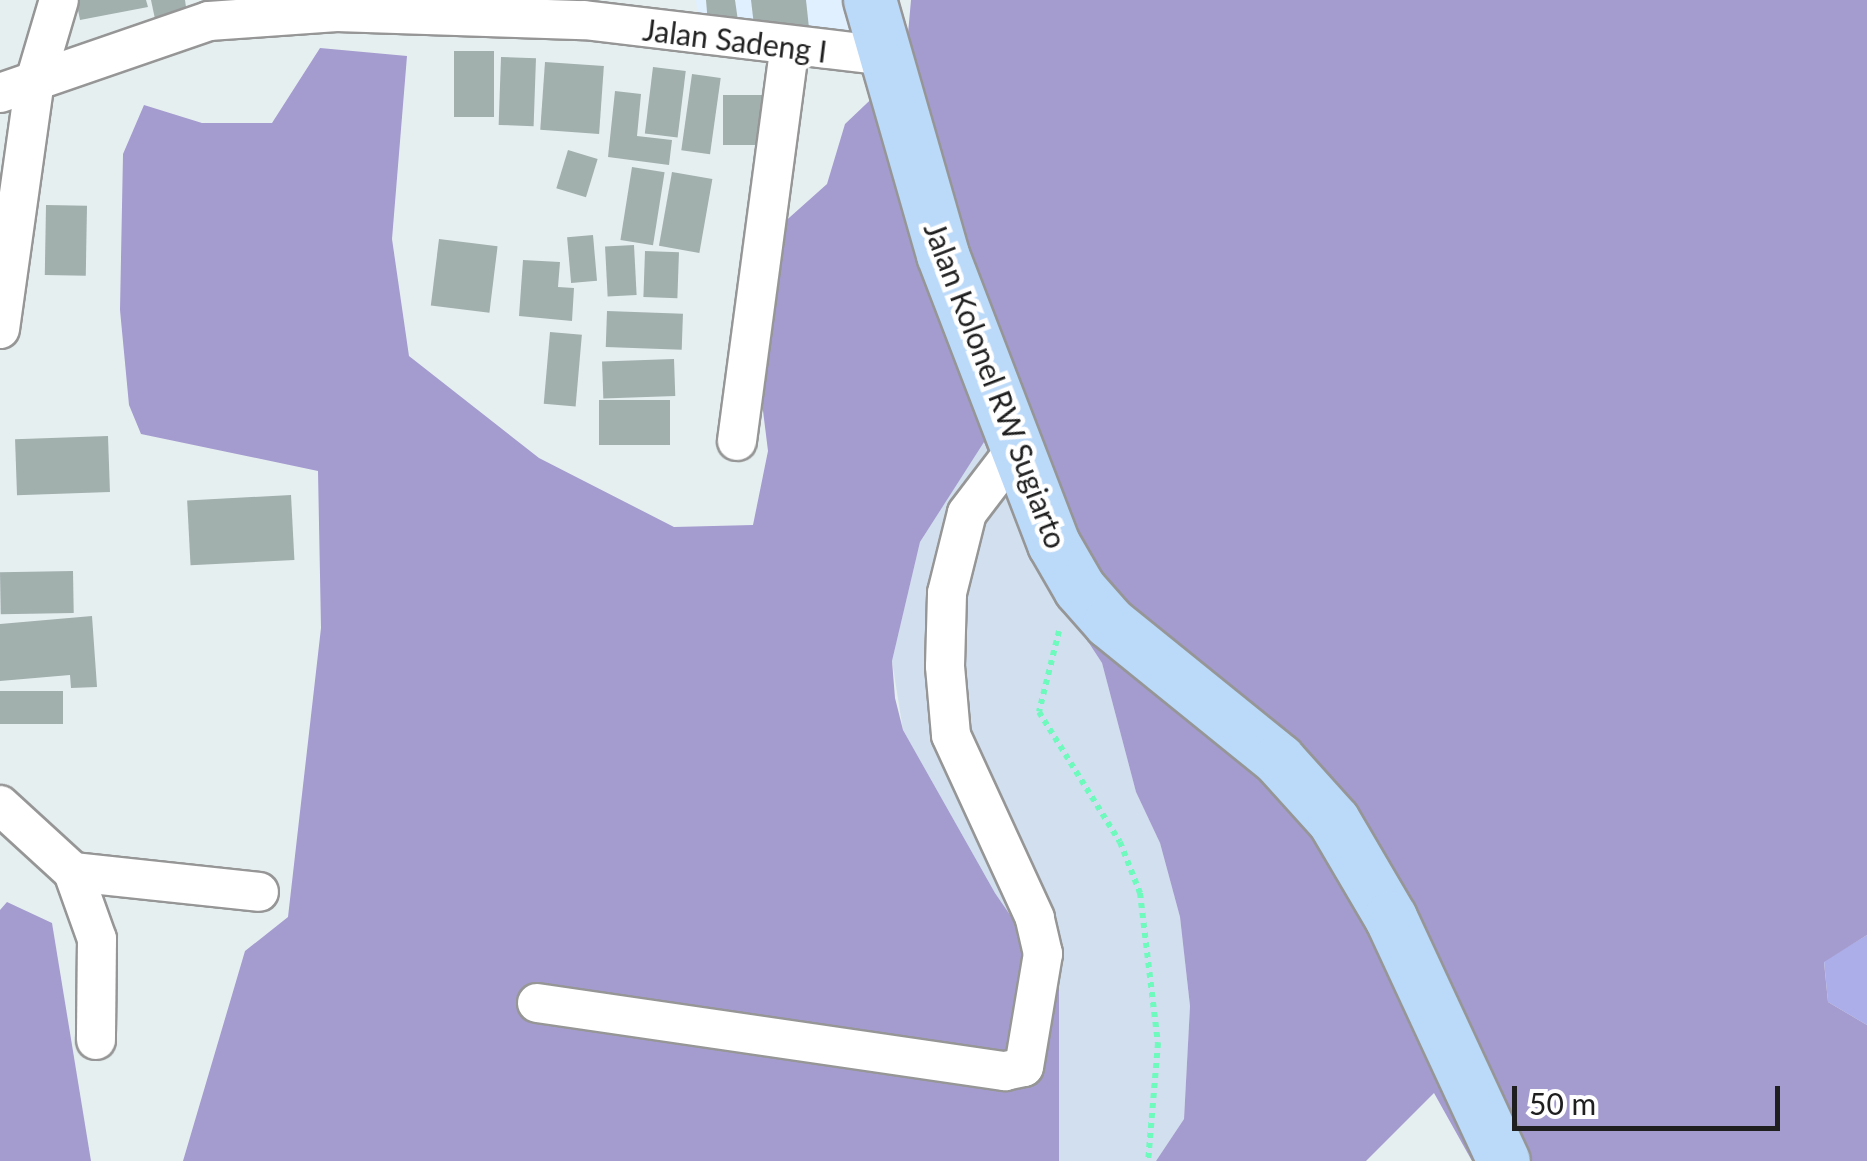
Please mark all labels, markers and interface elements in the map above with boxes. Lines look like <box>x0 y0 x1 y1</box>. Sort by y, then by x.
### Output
street label: Jalan Sadeng I <box>641 11 829 69</box>
street label: Jalan Kolonel RW Sugiarto <box>917 217 1075 553</box>
scale bar <box>1517 1066 1784 1128</box>
text: 50 m <box>1529 1085 1596 1121</box>

